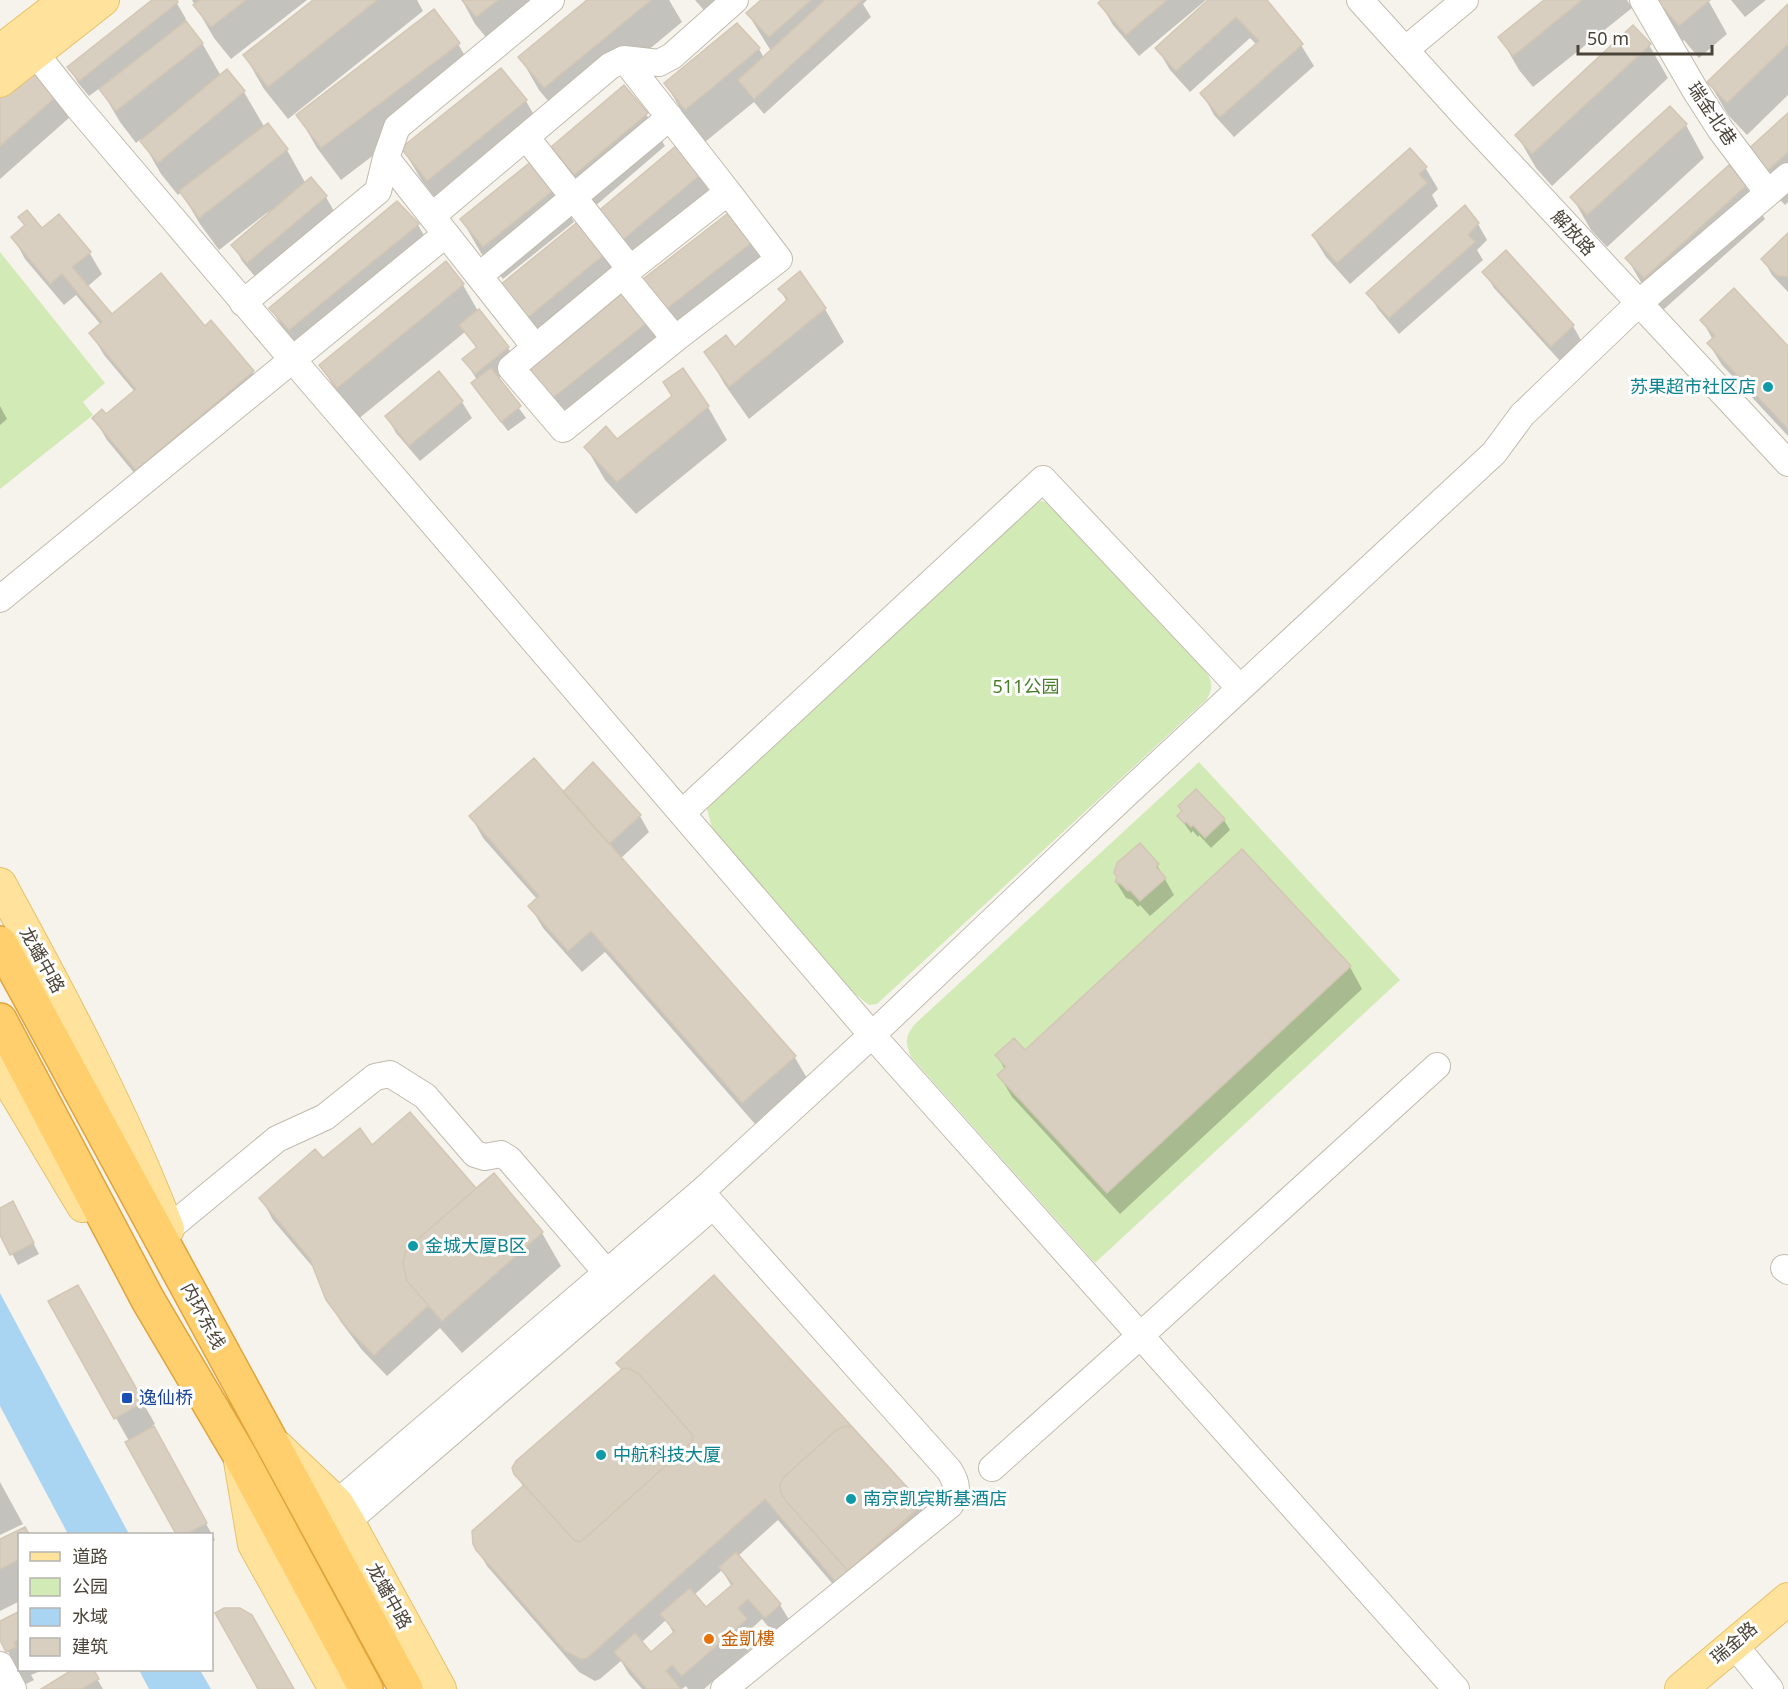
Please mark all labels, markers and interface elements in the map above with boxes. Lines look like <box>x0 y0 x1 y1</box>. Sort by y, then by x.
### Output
scale bar <box>1578 18 1712 56</box>
text: 50 m <box>1587 26 1629 50</box>
street label: 瑞金北巷 <box>1683 77 1743 150</box>
street label: 解放路 <box>1547 204 1601 260</box>
place label: 苏果超市社区店 <box>1630 374 1756 398</box>
marker: 苏果超市社区店 <box>1761 380 1775 394</box>
park label: 511公园 <box>993 674 1059 698</box>
street label: 龙蟠中路 <box>15 922 71 997</box>
place label: 金城大厦B区 <box>425 1233 527 1257</box>
marker: 金城大厦B区 <box>406 1239 420 1253</box>
street label: 内环东线 <box>176 1278 231 1353</box>
place label: 逸仙桥 <box>139 1385 193 1409</box>
marker: 逸仙桥 <box>120 1391 134 1405</box>
place label: 中航科技大厦 <box>613 1442 721 1466</box>
marker: 中航科技大厦 <box>594 1448 608 1462</box>
place label: 南京凯宾斯基酒店 <box>863 1486 1007 1510</box>
marker: 南京凯宾斯基酒店 <box>844 1492 858 1506</box>
legend <box>18 1533 213 1671</box>
text: 道路 <box>72 1544 108 1568</box>
street label: 龙蟠中路 <box>362 1558 418 1633</box>
text: 公园 <box>72 1574 108 1598</box>
text: 水域 <box>72 1604 108 1628</box>
street label: 瑞金路 <box>1705 1616 1762 1669</box>
place label: 金凱樓 <box>721 1626 775 1650</box>
marker: 金凱樓 <box>702 1632 716 1646</box>
text: 建筑 <box>72 1634 108 1658</box>

